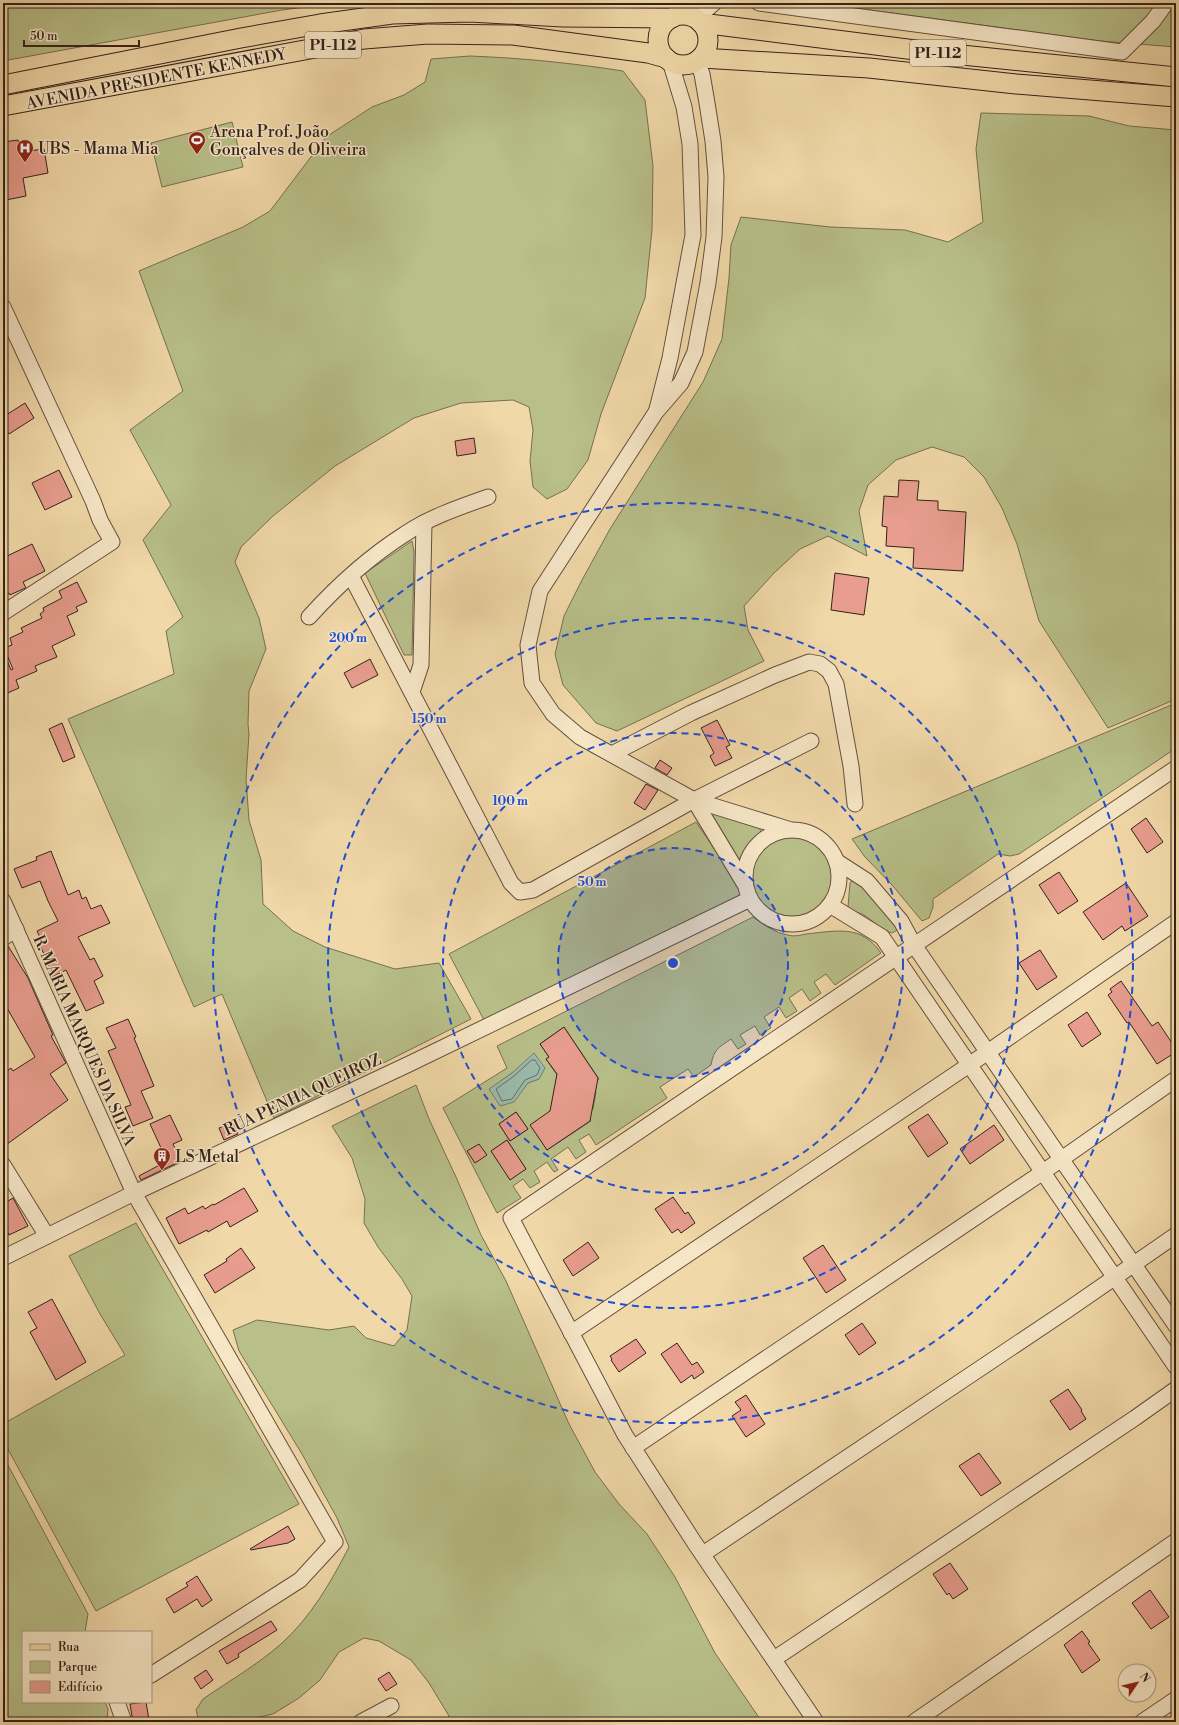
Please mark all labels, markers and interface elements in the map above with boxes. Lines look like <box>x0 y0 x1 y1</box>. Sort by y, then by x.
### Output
scale bar <box>24 22 139 48</box>
text: 50 m <box>30 29 58 44</box>
road number: PI-112 <box>305 32 361 58</box>
road number: PI-112 <box>910 40 966 66</box>
street label: AVENIDA PRESIDENTE KENNEDY <box>23 44 289 114</box>
place label: Arena Prof. João Gonçalves de Oliveira <box>209 122 367 160</box>
sports icon: Arena Prof. João Gonçalves de Oliveira <box>187 130 207 155</box>
hospital icon: UBS - Mama Mia <box>15 138 35 163</box>
place label: UBS - Mama Mia <box>38 139 159 159</box>
text: 200 m <box>329 631 367 646</box>
text: 150 m <box>412 712 446 727</box>
text: 100 m <box>492 794 528 809</box>
text: 50 m <box>577 875 607 890</box>
street label: R. MARIA MARQUES DA SILVA <box>28 932 140 1150</box>
centre of rings <box>666 956 680 970</box>
street label: RUA PENHA QUEIROZ <box>220 1050 384 1140</box>
building icon: LS Metal <box>152 1146 172 1171</box>
place label: LS Metal <box>175 1147 239 1167</box>
legend <box>22 1631 152 1703</box>
text: Rua <box>58 1640 80 1655</box>
text: Parque <box>58 1660 97 1675</box>
north arrow <box>1117 1663 1157 1703</box>
text: N <box>1136 1670 1153 1686</box>
text: Edifício <box>58 1680 103 1695</box>

